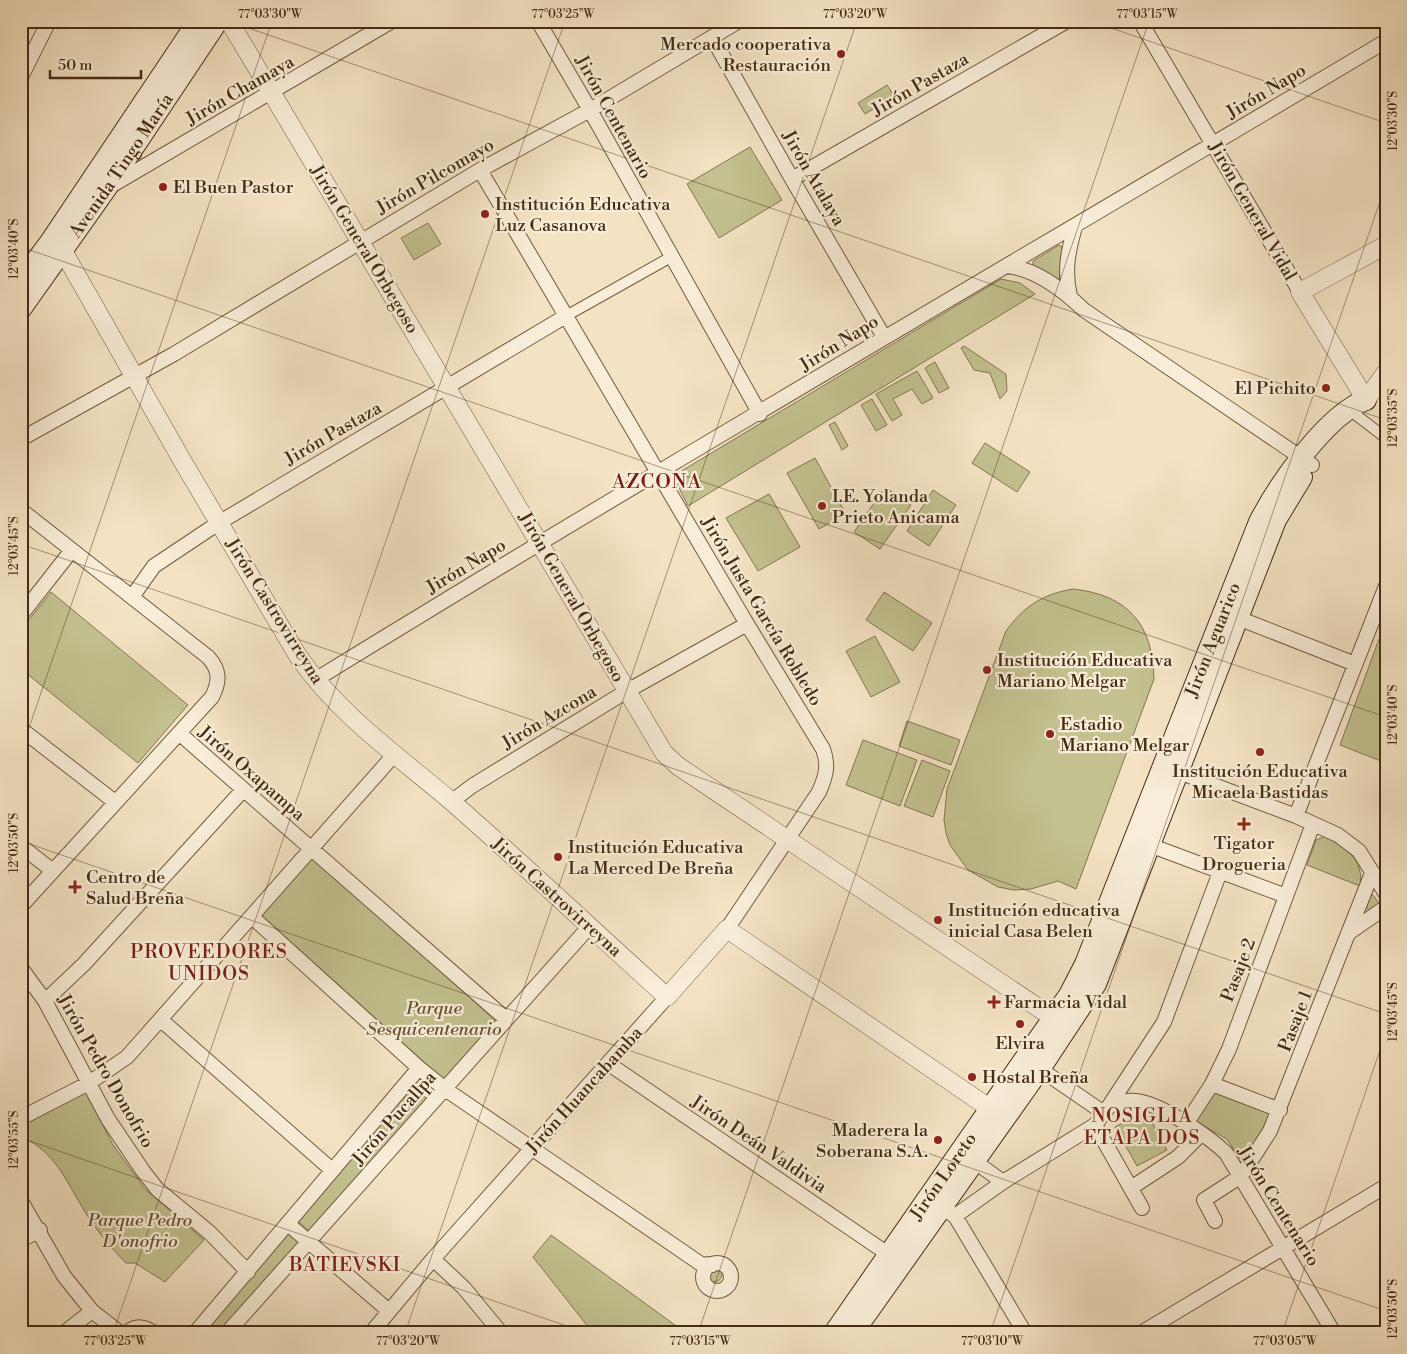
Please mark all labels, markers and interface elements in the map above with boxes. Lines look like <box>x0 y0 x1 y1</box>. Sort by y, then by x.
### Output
text: 77°03'30"W <box>238 7 303 22</box>
text: 77°03'25"W <box>532 7 596 22</box>
text: 77°03'20"W <box>823 7 888 22</box>
text: 77°03'15"W <box>1116 7 1179 22</box>
place label: Mercado cooperativa Restauración <box>660 33 832 77</box>
street label: Jirón Pastaza <box>867 47 974 122</box>
scale bar <box>50 48 141 80</box>
marker: Mercado cooperativa Restauración <box>835 48 847 60</box>
street label: Jirón Chamaya <box>181 50 299 131</box>
street label: Jirón Centenario <box>570 50 657 183</box>
text: 50 m <box>58 56 92 75</box>
street label: Jirón Napo <box>1221 59 1310 125</box>
street label: Avenida Tingo María <box>64 88 179 243</box>
text: 12°03'30"S <box>1386 91 1401 151</box>
street label: Jirón Atalaya <box>776 126 851 231</box>
street label: Jirón Pilcomayo <box>371 133 498 220</box>
street label: Jirón General Vidal <box>1203 137 1302 285</box>
street label: Jirón General Orbegoso <box>305 160 424 338</box>
place label: El Buen Pastor <box>173 176 294 199</box>
marker: El Buen Pastor <box>157 181 169 193</box>
place label: Institución Educativa Luz Casanova <box>495 193 671 237</box>
marker: Institución Educativa Luz Casanova <box>479 208 491 220</box>
text: 12°03'40"S <box>7 219 22 279</box>
street label: Jirón Napo <box>795 310 883 377</box>
place label: El Pichito <box>1235 377 1316 400</box>
marker: El Pichito <box>1320 382 1332 394</box>
text: 12°03'35"S <box>1386 389 1401 447</box>
street label: Jirón Pastaza <box>280 396 387 471</box>
district label: AZCONA <box>611 470 702 495</box>
place label: I.E. Yolanda Prieto Anicama <box>832 485 960 529</box>
marker: I.E. Yolanda Prieto Anicama <box>816 500 828 512</box>
street label: Jirón General Orbegoso <box>513 507 630 687</box>
street label: Jirón Justa García Robledo <box>695 511 827 710</box>
text: 12°03'45"S <box>7 516 22 576</box>
street label: Jirón Castrovirreyna <box>220 533 329 689</box>
street label: Jirón Napo <box>421 534 510 600</box>
street label: Jirón Aguarico <box>1180 579 1246 702</box>
place label: Institución Educativa Mariano Melgar <box>997 649 1173 693</box>
marker: Institución Educativa Mariano Melgar <box>981 664 993 676</box>
street label: Jirón Azcona <box>497 680 602 755</box>
text: 12°03'40"S <box>1386 685 1401 745</box>
place label: Estadio Mariano Melgar <box>1060 713 1190 757</box>
street label: Jirón Oxapampa <box>193 720 310 826</box>
marker: Estadio Mariano Melgar <box>1044 728 1056 740</box>
marker: Institución Educativa Micaela Bastidas <box>1254 746 1266 758</box>
place label: Institución Educativa Micaela Bastidas <box>1172 760 1349 804</box>
text: 12°03'50"S <box>7 813 22 873</box>
marker: Tigator Drogueria <box>1238 818 1250 830</box>
street label: Jirón Castrovirreyna <box>486 832 627 963</box>
place label: Tigator Drogueria <box>1202 832 1287 876</box>
place label: Institución Educativa La Merced De Breña <box>568 836 744 880</box>
marker: Institución Educativa La Merced De Breña <box>552 851 564 863</box>
place label: Centro de Salud Breña <box>86 866 185 910</box>
marker: Centro de Salud Breña <box>68 880 82 894</box>
place label: Institución educativa inicial Casa Belen <box>948 899 1121 943</box>
marker: Institución educativa inicial Casa Belen <box>932 914 944 926</box>
street label: Pasaje 2 <box>1216 935 1261 1005</box>
district label: PROVEEDORES UNIDOS <box>130 940 288 986</box>
text: 12°03'45"S <box>1386 982 1401 1042</box>
street label: Pasaje 1 <box>1273 987 1318 1055</box>
street label: Jirón Pedro Donofrio <box>52 989 159 1152</box>
place label: Farmacia Vidal <box>1004 991 1128 1014</box>
marker: Farmacia Vidal <box>988 996 1000 1008</box>
park label: Parque Sesquicentenario <box>366 997 502 1041</box>
marker: Elvira <box>1014 1018 1026 1030</box>
street label: Jirón Huancabamba <box>520 1021 648 1160</box>
place label: Elvira <box>995 1032 1046 1055</box>
street label: Jirón Pucallpa <box>347 1066 442 1171</box>
place label: Hostal Breña <box>982 1066 1089 1089</box>
marker: Hostal Breña <box>966 1071 978 1083</box>
street label: Jirón Deán Valdivia <box>686 1090 832 1199</box>
district label: NOSIGLIA ETAPA DOS <box>1084 1104 1200 1150</box>
text: 12°03'55"S <box>7 1111 22 1169</box>
place label: Maderera la Soberana S.A. <box>816 1119 929 1163</box>
street label: Jirón Loreto <box>904 1128 982 1225</box>
marker: Maderera la Soberana S.A. <box>932 1134 944 1146</box>
street label: Jirón Centenario <box>1232 1141 1325 1271</box>
park label: Parque Pedro D'onofrio <box>87 1209 192 1253</box>
district label: BATIEVSKI <box>288 1253 401 1277</box>
text: 12°03'50"S <box>1386 1279 1401 1339</box>
text: 77°03'25"W <box>84 1334 148 1349</box>
text: 77°03'20"W <box>376 1334 441 1349</box>
text: 77°03'15"W <box>669 1334 732 1349</box>
text: 77°03'10"W <box>961 1334 1024 1349</box>
text: 77°03'05"W <box>1253 1334 1318 1349</box>

